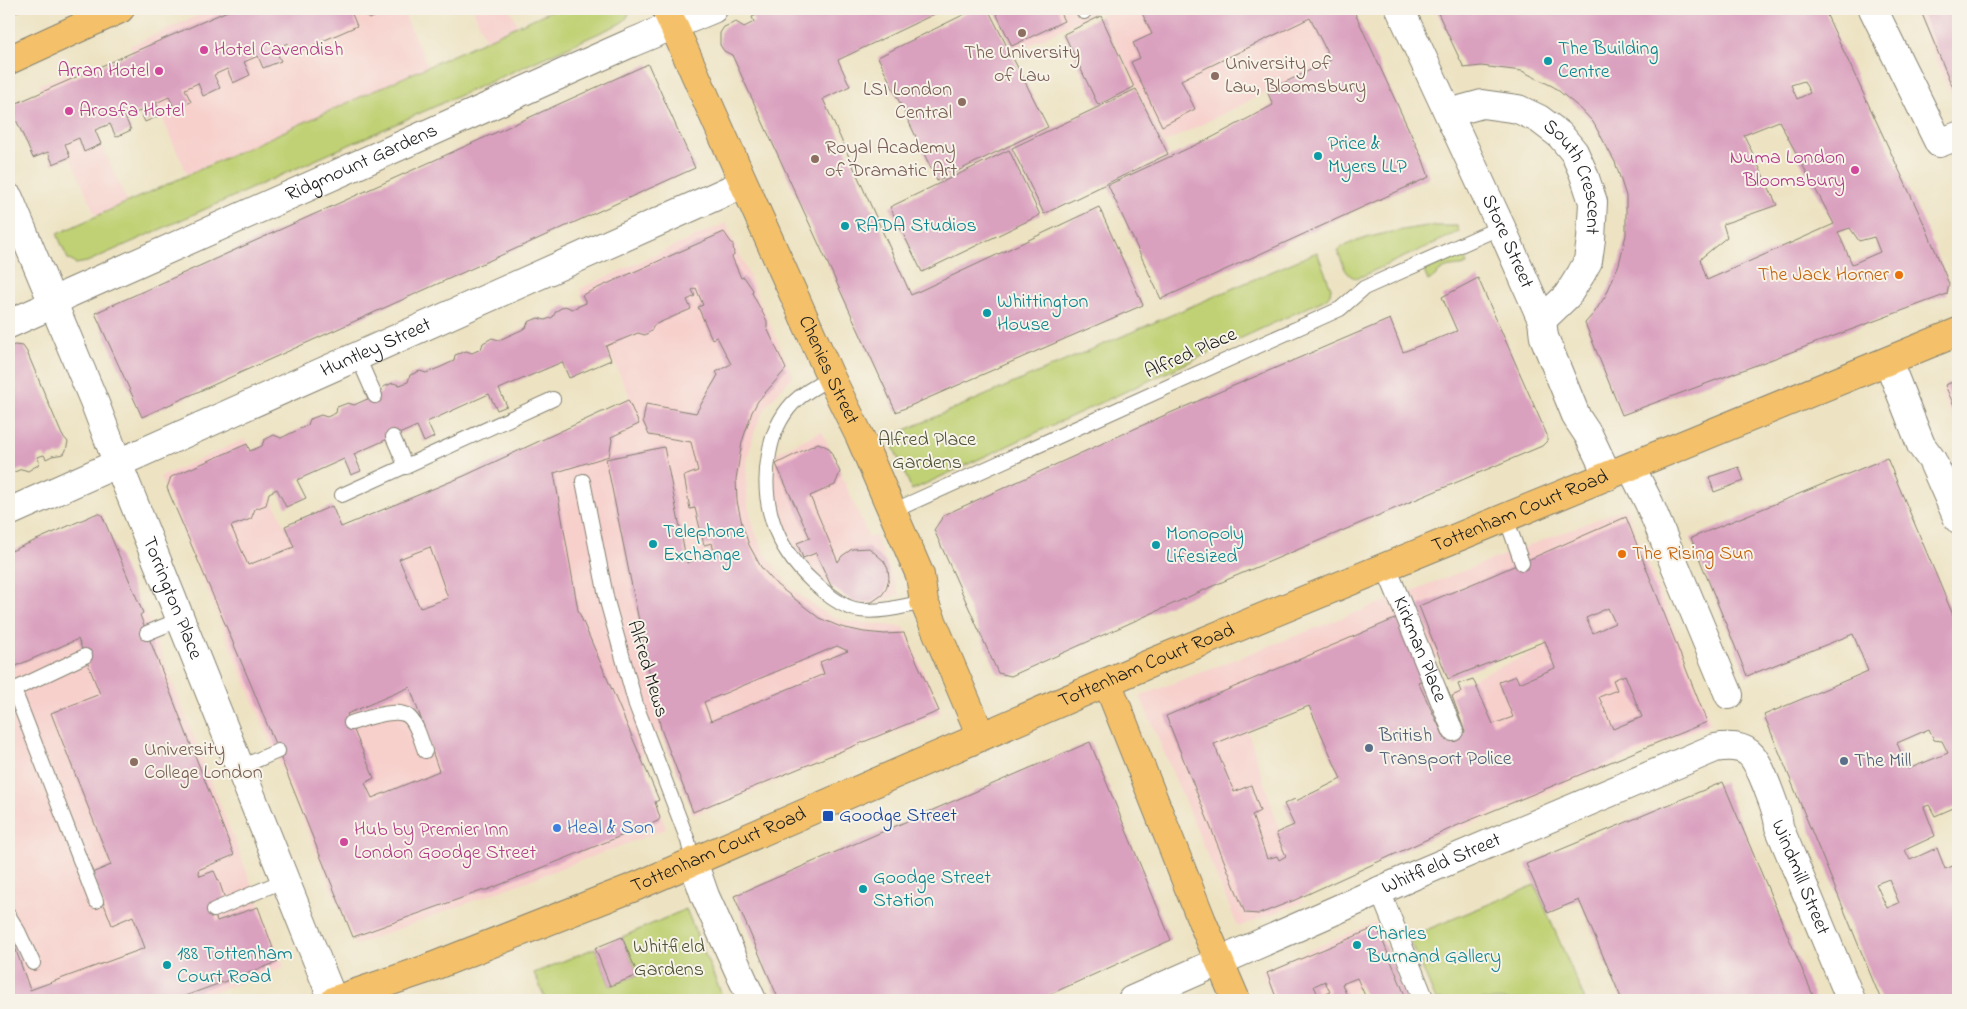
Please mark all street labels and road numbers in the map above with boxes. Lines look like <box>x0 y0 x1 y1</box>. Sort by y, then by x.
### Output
street label: South Crescent <box>1536 112 1608 236</box>
street label: Ridgmount Gardens <box>281 116 443 210</box>
street label: Store Street <box>1473 190 1541 294</box>
street label: Huntley Street <box>316 310 436 385</box>
street label: Chenies Street <box>790 311 866 430</box>
street label: Alfred Place <box>1140 321 1242 387</box>
street label: Tottenham Court Road <box>1427 462 1613 561</box>
street label: Torrington Place <box>134 532 210 664</box>
street label: Kirkman Place <box>1385 592 1454 707</box>
street label: Tottenham Court Road <box>1054 616 1239 716</box>
street label: Alfred Mews <box>618 617 676 721</box>
street label: Tottenham Court Road <box>627 800 811 901</box>
street label: Windmill Street <box>1763 815 1837 940</box>
street label: Whitfield Street <box>1377 826 1506 903</box>

